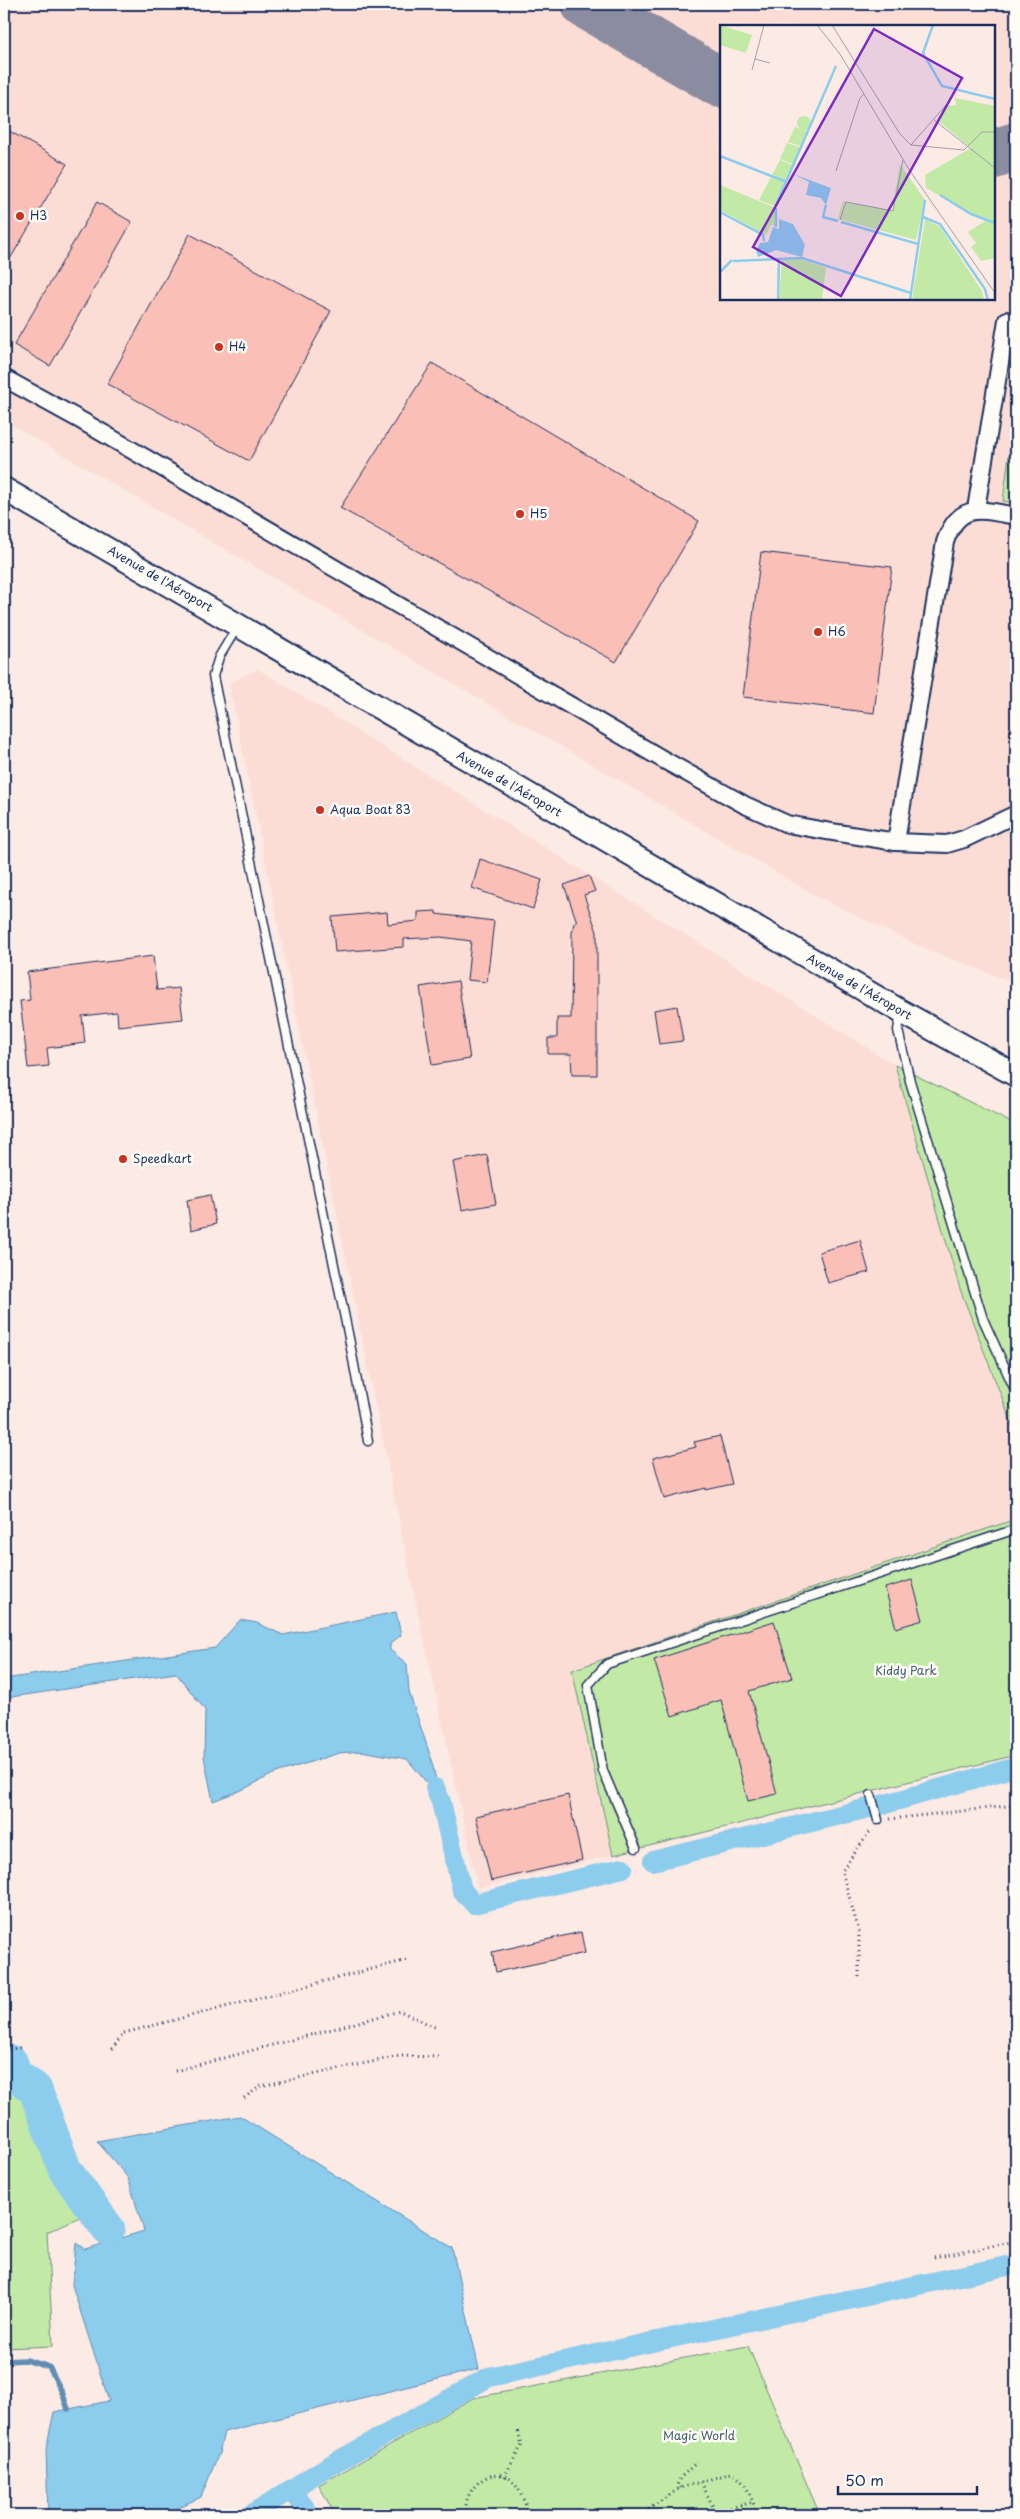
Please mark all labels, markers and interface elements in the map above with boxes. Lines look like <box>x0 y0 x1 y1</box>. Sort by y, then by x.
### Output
inset map <box>720 25 995 300</box>
place label: H3 <box>30 206 47 224</box>
marker: H3 <box>14 210 26 222</box>
place label: H4 <box>229 337 246 355</box>
marker: H4 <box>213 341 225 353</box>
place label: H5 <box>530 504 547 522</box>
marker: H5 <box>514 508 526 520</box>
street label: Avenue de l'Aéroport <box>104 541 217 616</box>
place label: H6 <box>828 622 846 640</box>
marker: H6 <box>812 626 824 638</box>
street label: Avenue de l'Aéroport <box>453 746 566 821</box>
place label: Aqua Boat 83 <box>330 800 411 818</box>
marker: Aqua Boat 83 <box>314 804 326 816</box>
street label: Avenue de l'Aéroport <box>803 949 916 1024</box>
place label: Speedkart <box>133 1149 192 1167</box>
marker: Speedkart <box>117 1153 129 1165</box>
park label: Kiddy Park <box>875 1661 937 1679</box>
park label: Magic World <box>663 2426 736 2444</box>
scale bar <box>838 2464 976 2496</box>
text: 50 m <box>845 2468 884 2491</box>

